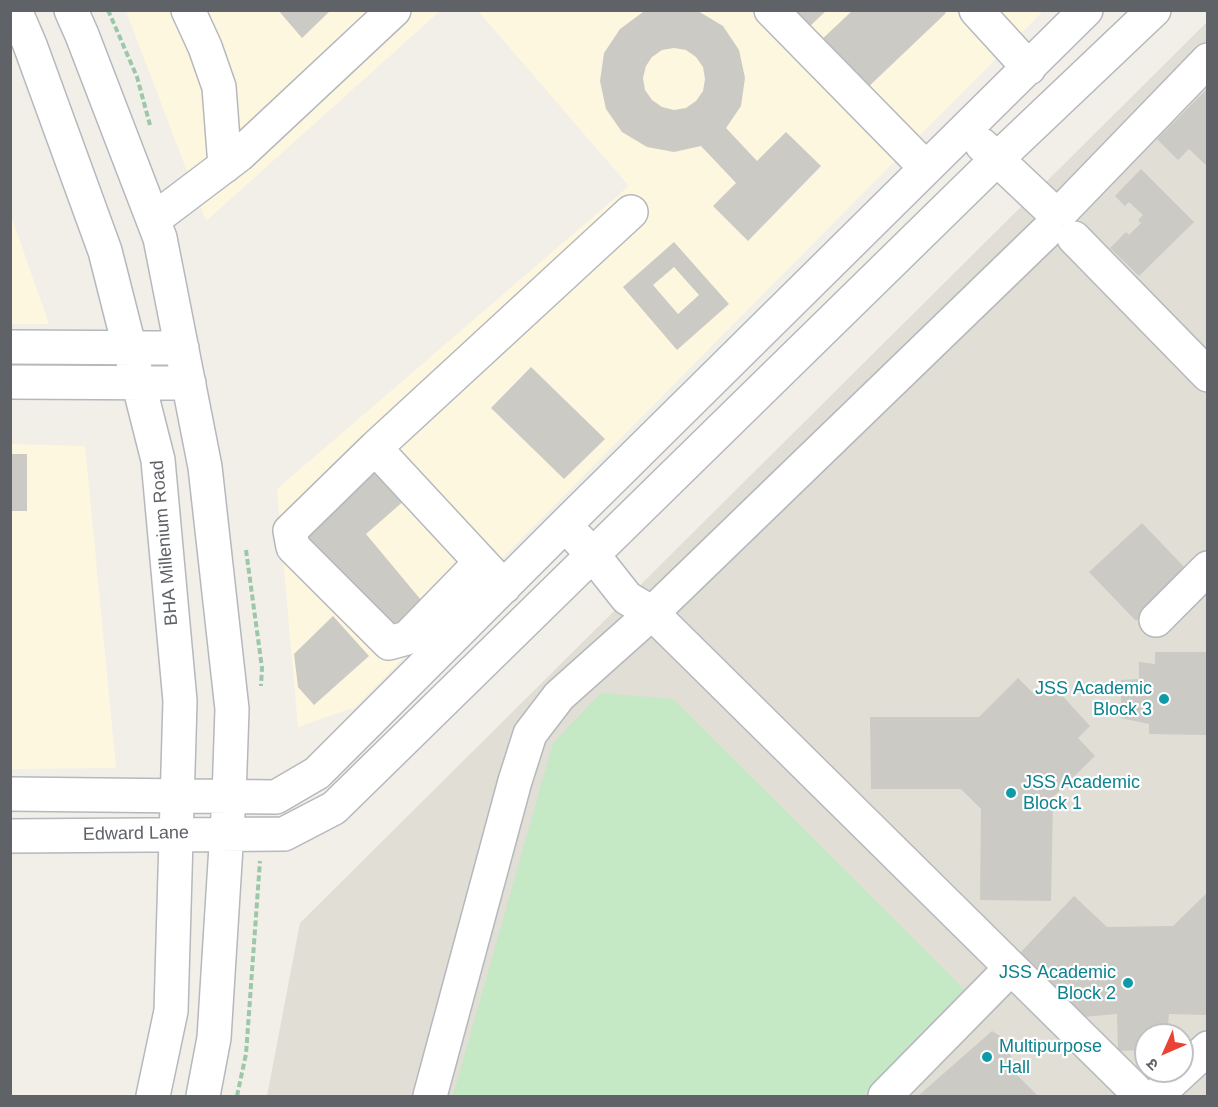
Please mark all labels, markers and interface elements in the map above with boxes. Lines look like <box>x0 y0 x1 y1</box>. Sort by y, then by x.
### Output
street label: BHA Millenium Road <box>147 459 183 627</box>
place label: JSS Academic Block 3 <box>1035 678 1152 720</box>
marker: JSS Academic Block 3 <box>1157 692 1171 706</box>
place label: JSS Academic Block 1 <box>1023 772 1140 814</box>
marker: JSS Academic Block 1 <box>1004 786 1018 800</box>
street label: Edward Lane <box>83 822 189 846</box>
place label: JSS Academic Block 2 <box>999 962 1116 1004</box>
marker: JSS Academic Block 2 <box>1121 976 1135 990</box>
north arrow <box>1134 1023 1194 1083</box>
place label: Multipurpose Hall <box>999 1036 1102 1078</box>
marker: Multipurpose Hall <box>980 1050 994 1064</box>
text: उ <box>1143 1055 1162 1074</box>

